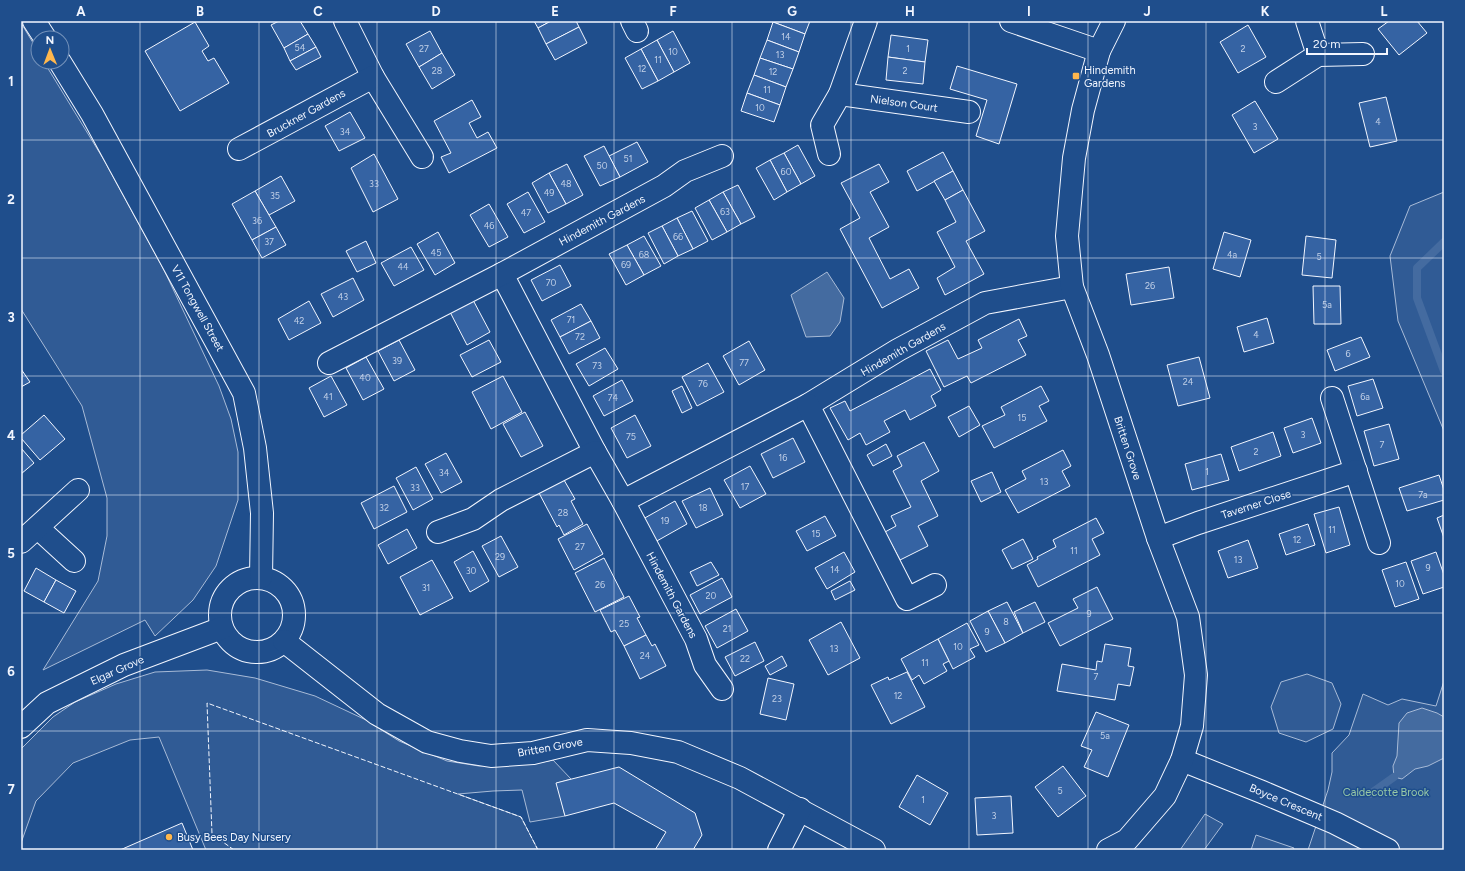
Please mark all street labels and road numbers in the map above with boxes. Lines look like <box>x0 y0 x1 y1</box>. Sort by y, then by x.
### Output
street label: Bruckner Gardens <box>265 86 348 140</box>
street label: Nielson Court <box>869 92 939 115</box>
street label: Hindemith Gardens <box>557 192 648 249</box>
street label: V11 Tongwell Street <box>168 263 227 354</box>
street label: Hindemith Gardens <box>859 320 948 379</box>
street label: Britten Grove <box>1111 415 1144 482</box>
street label: Taverner Close <box>1220 487 1293 522</box>
street label: Hindemith Gardens <box>643 550 700 641</box>
street label: Elgar Grove <box>88 653 146 688</box>
street label: Britten Grove <box>516 735 584 760</box>
street label: Boyce Crescent <box>1247 781 1324 824</box>

